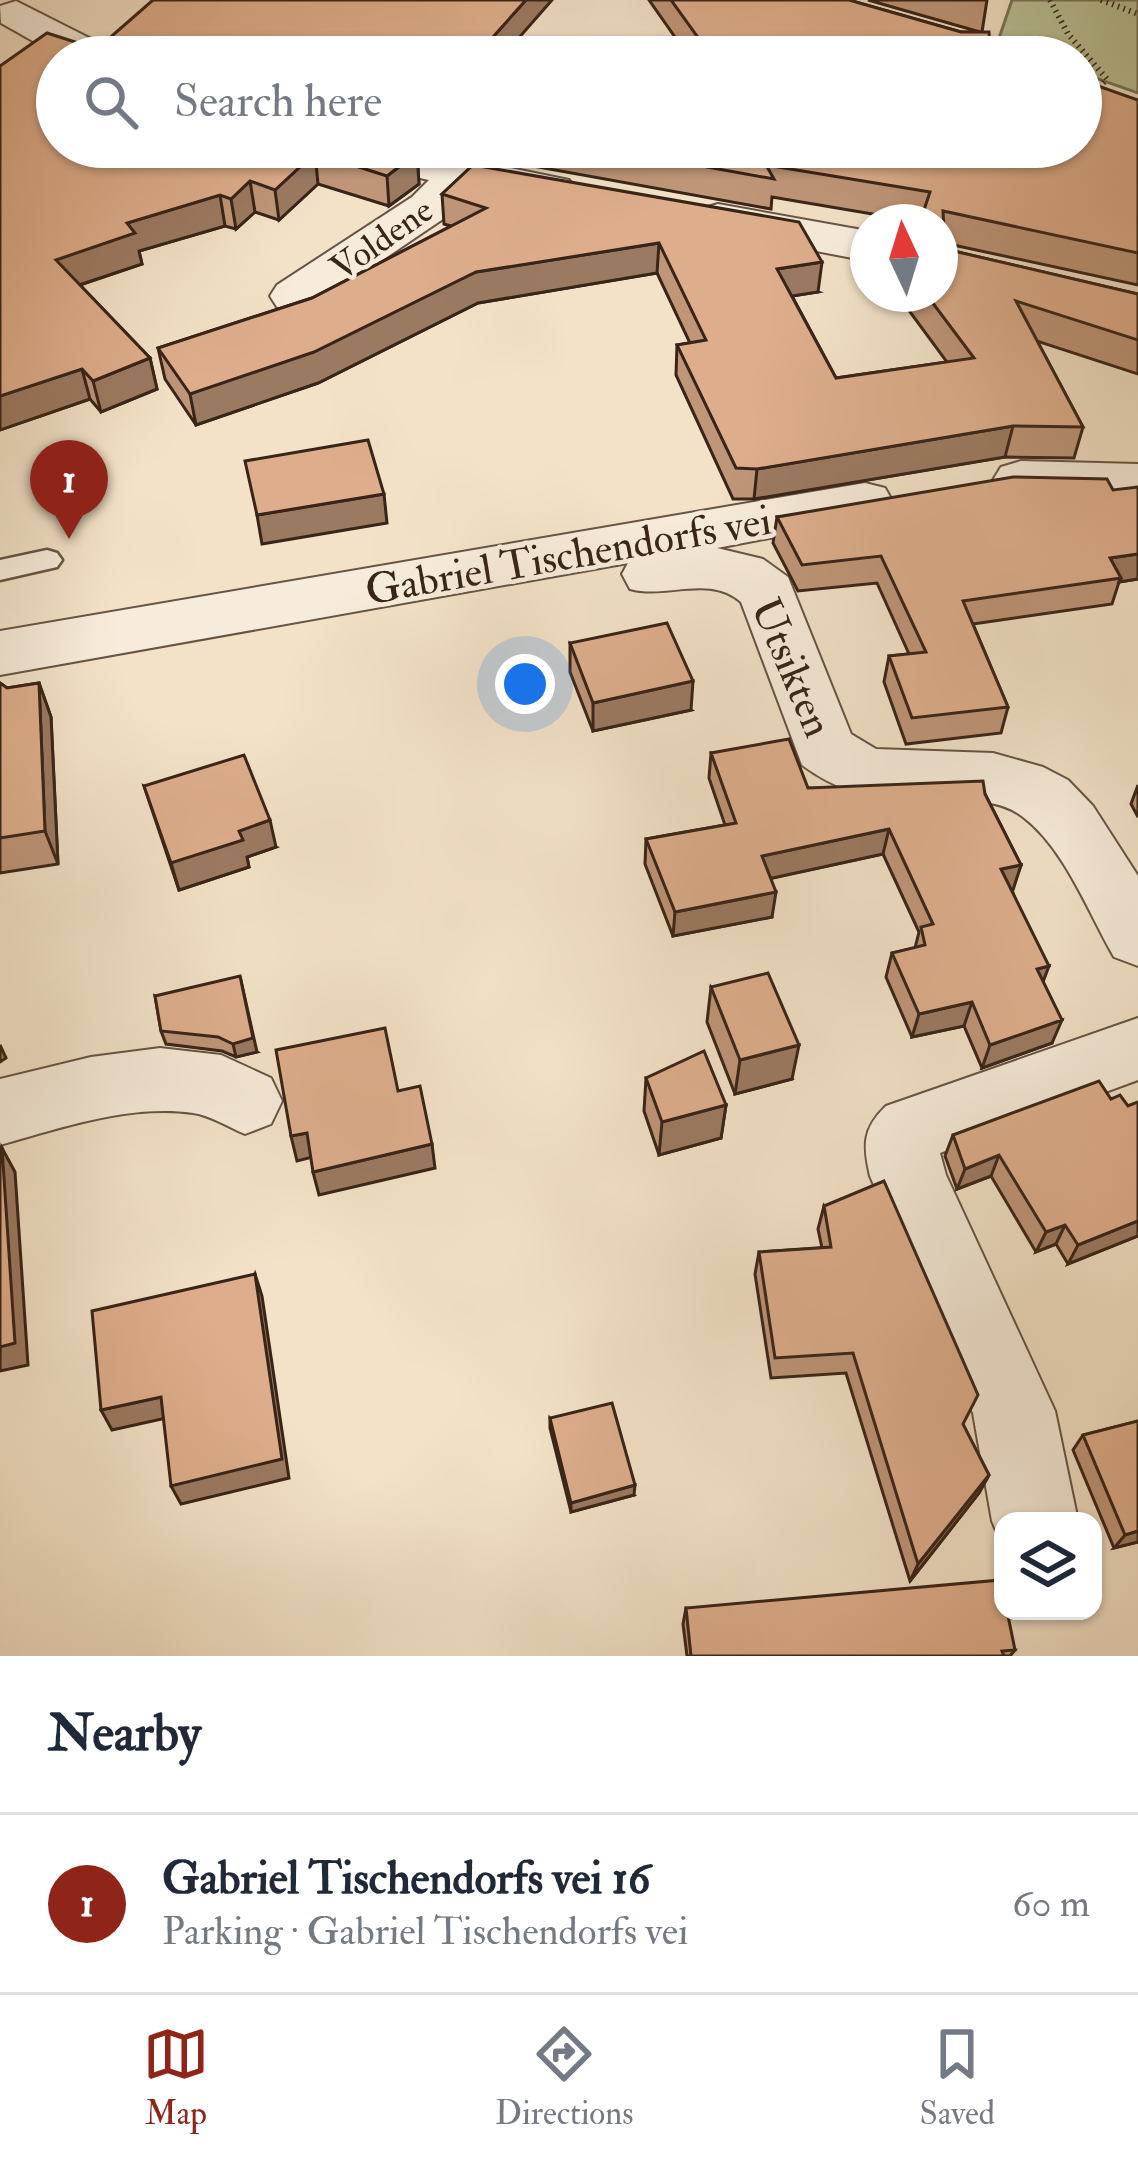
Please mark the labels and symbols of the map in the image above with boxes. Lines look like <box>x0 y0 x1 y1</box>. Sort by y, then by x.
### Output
street label: Voldene <box>322 188 442 291</box>
north arrow <box>850 204 958 312</box>
pin: 1 <box>30 440 108 539</box>
street label: Gabriel Tischendorfs vei <box>361 495 775 617</box>
street label: Utsikten <box>739 590 844 745</box>
your location <box>495 654 555 714</box>

